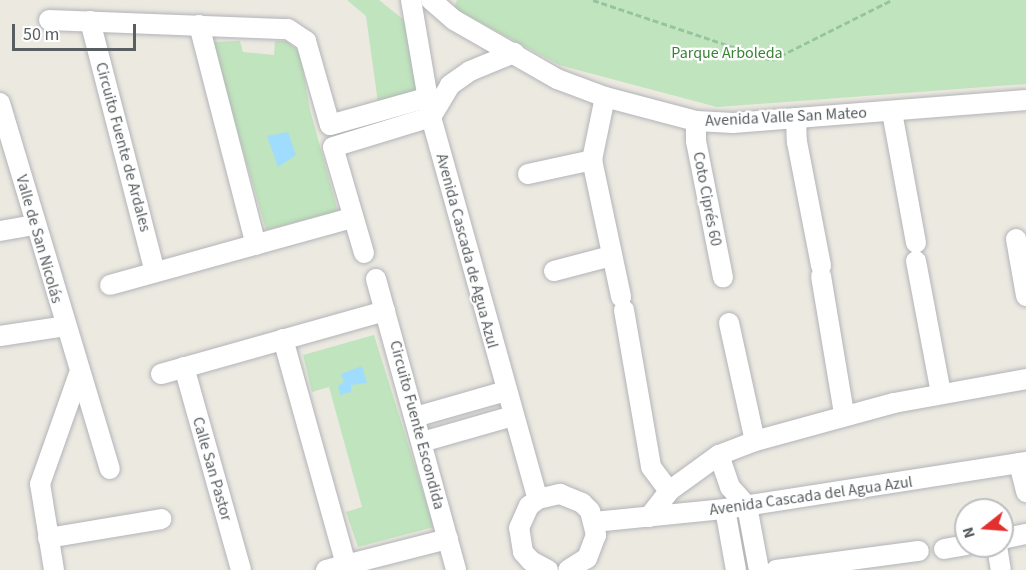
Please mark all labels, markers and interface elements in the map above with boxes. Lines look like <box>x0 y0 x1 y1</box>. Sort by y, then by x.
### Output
scale bar <box>15 12 140 50</box>
text: 50 m <box>23 22 59 47</box>
park label: Parque Arboleda <box>671 43 783 63</box>
street label: Circuito Fuente de Ardales <box>91 60 155 234</box>
street label: Avenida Valle San Mateo <box>705 103 867 131</box>
street label: Coto Ciprés 60 <box>688 150 726 248</box>
street label: Avenida Cascada de Agua Azul <box>432 152 502 350</box>
street label: Valle de San Nicolás <box>11 173 67 305</box>
street label: Circuito Fuente Escondida <box>385 338 449 512</box>
street label: Calle San Pastor <box>188 415 236 523</box>
street label: Avenida Cascada del Agua Azul <box>708 472 914 520</box>
north arrow <box>954 498 1014 558</box>
text: N <box>957 524 981 541</box>

